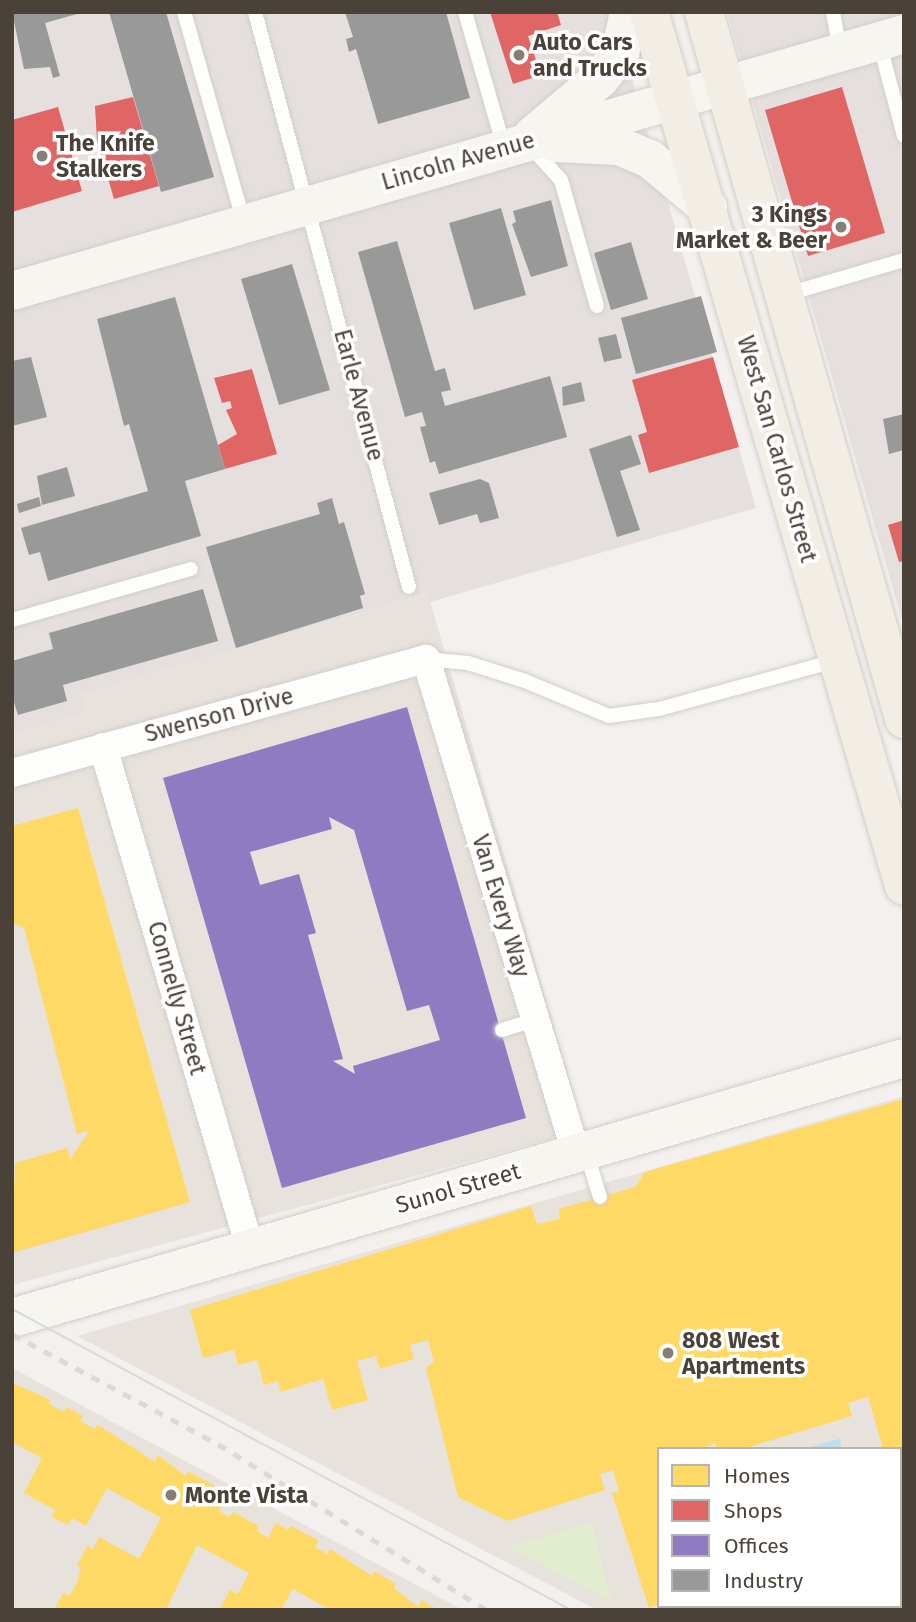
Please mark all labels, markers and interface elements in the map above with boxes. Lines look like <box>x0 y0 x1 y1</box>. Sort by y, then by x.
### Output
place label: Auto Cars and Trucks <box>533 28 647 82</box>
marker: Auto Cars and Trucks <box>511 47 527 63</box>
street label: Lincoln Avenue <box>378 126 538 196</box>
place label: The Knife Stalkers <box>56 129 155 183</box>
marker: The Knife Stalkers <box>34 148 50 164</box>
place label: 3 Kings Market & Beer <box>676 200 827 254</box>
marker: 3 Kings Market & Beer <box>833 219 849 235</box>
street label: Earle Avenue <box>328 326 390 464</box>
street label: West San Carlos Street <box>731 333 823 565</box>
street label: Swenson Drive <box>142 682 296 748</box>
street label: Van Every Way <box>466 831 536 981</box>
street label: Connelly Street <box>142 918 212 1078</box>
street label: Sunol Street <box>393 1157 523 1219</box>
place label: 808 West Apartments <box>682 1326 805 1380</box>
marker: 808 West Apartments <box>660 1345 676 1361</box>
legend <box>657 1447 902 1608</box>
text: Homes <box>724 1463 790 1489</box>
place label: Monte Vista <box>185 1481 308 1509</box>
marker: Monte Vista <box>163 1487 179 1503</box>
text: Shops <box>724 1498 782 1524</box>
text: Offices <box>724 1533 789 1559</box>
text: Industry <box>724 1568 803 1594</box>

